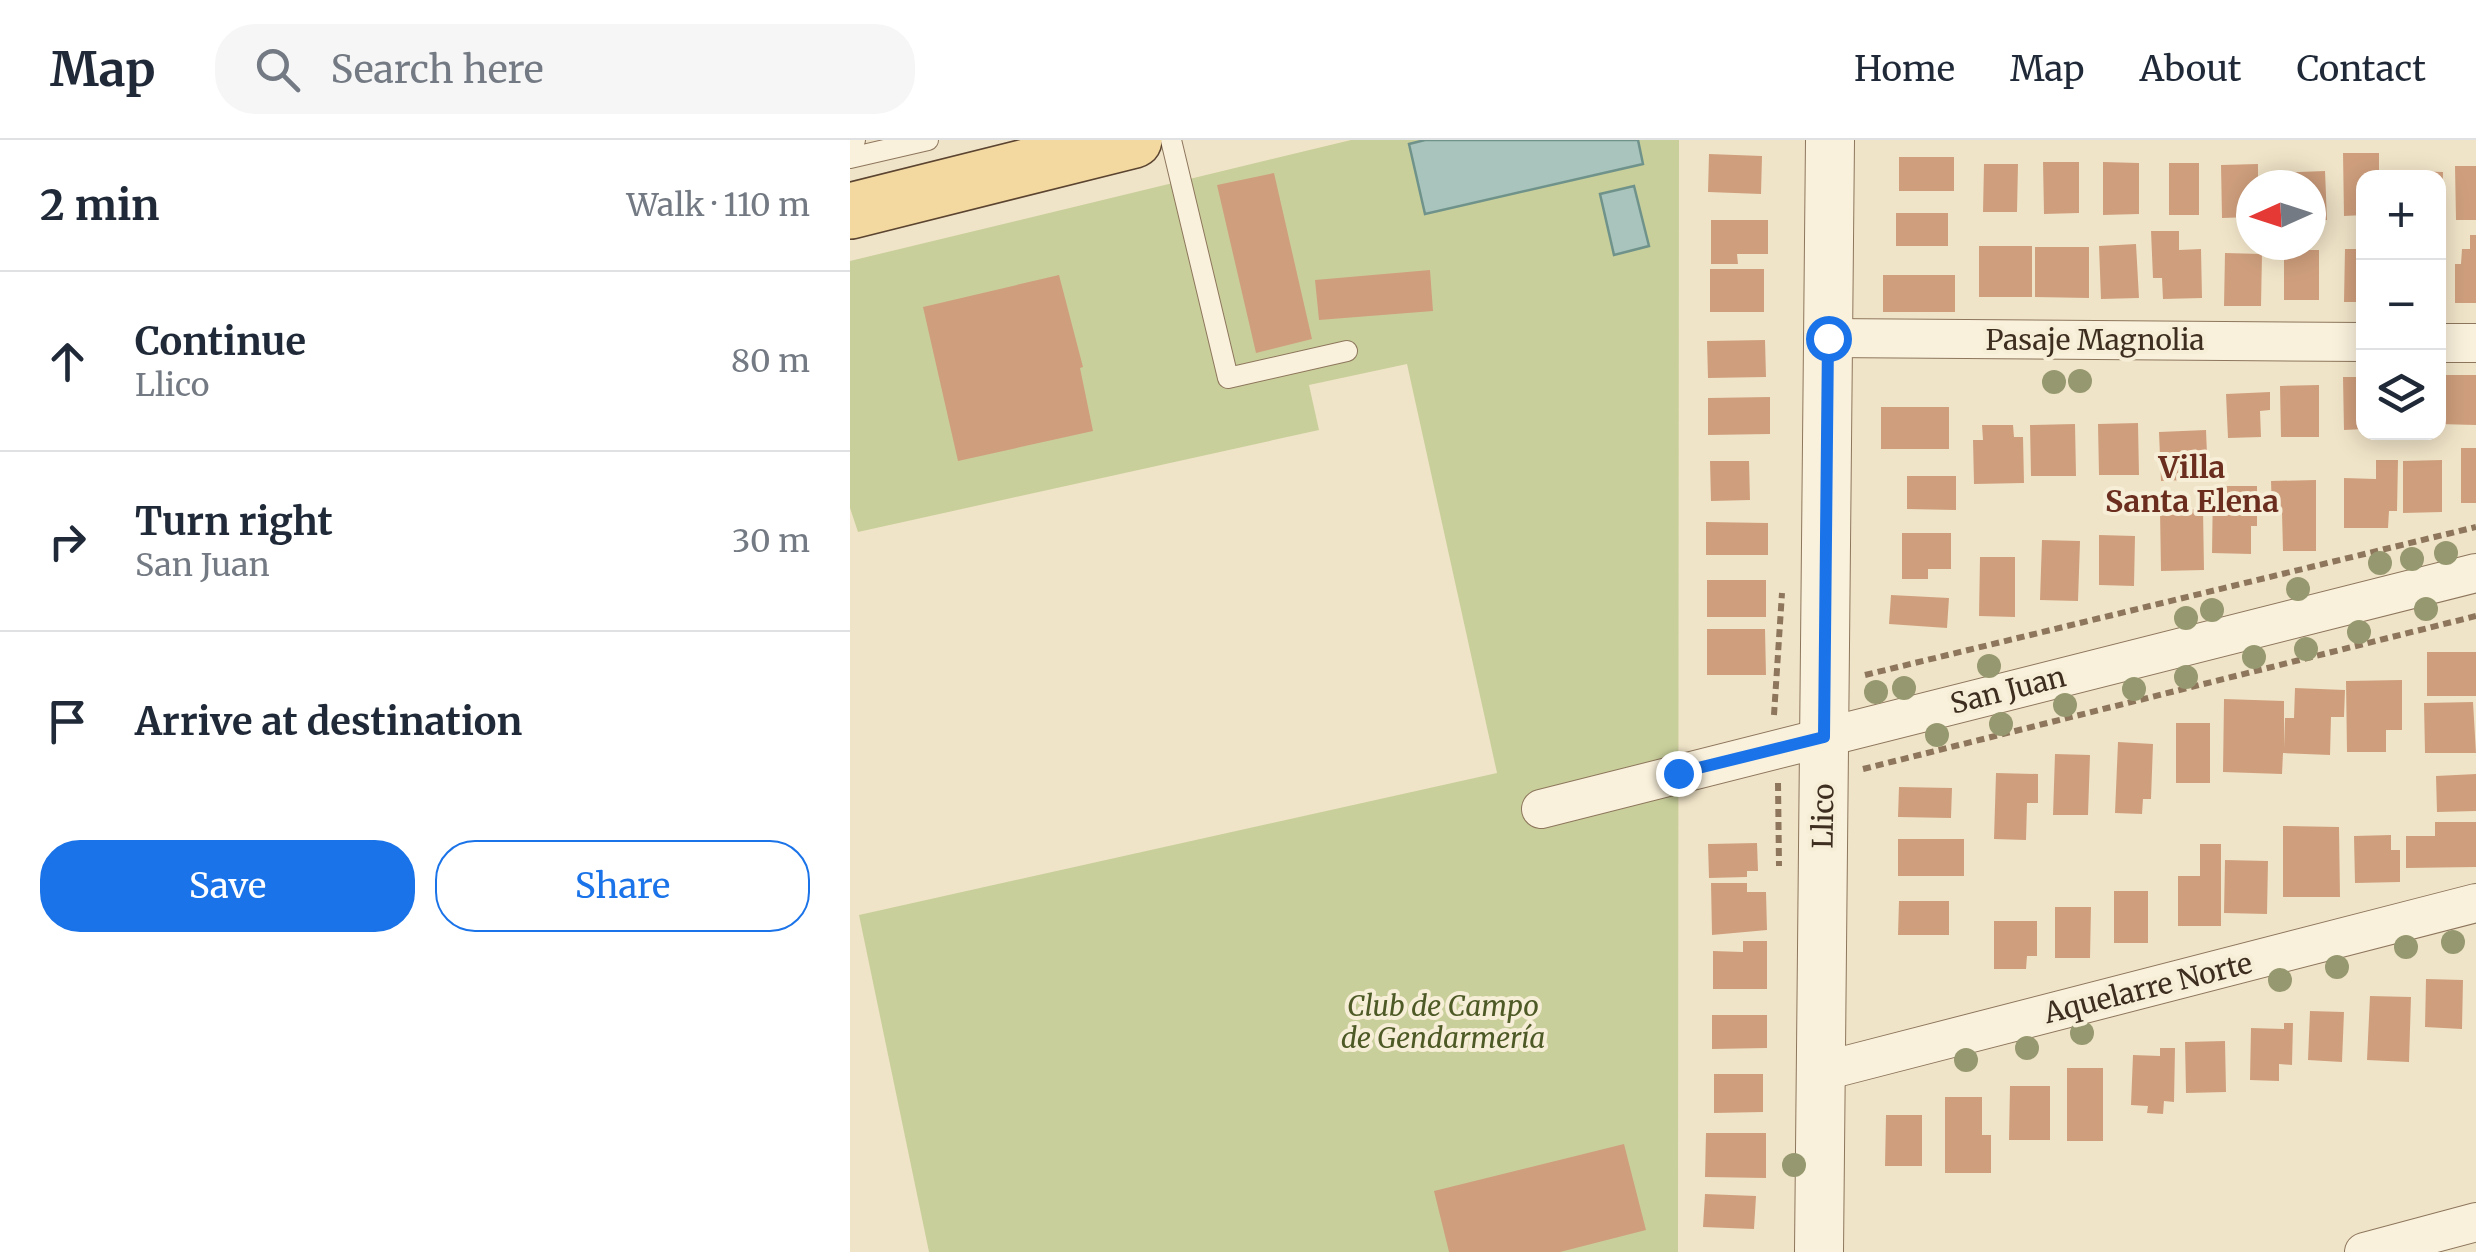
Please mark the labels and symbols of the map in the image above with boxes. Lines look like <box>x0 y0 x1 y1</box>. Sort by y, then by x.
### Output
north arrow <box>2236 170 2326 260</box>
route start <box>1806 316 1852 362</box>
street label: Pasaje Magnolia <box>1986 322 2204 358</box>
district label: Villa Santa Elena <box>2105 448 2279 520</box>
street label: San Juan <box>1946 658 2070 722</box>
route end <box>1656 751 1702 797</box>
street label: Llico <box>1804 783 1842 849</box>
street label: Aquelarre Norte <box>2039 945 2256 1031</box>
park label: Club de Campo de Gendarmería <box>1341 988 1545 1056</box>

